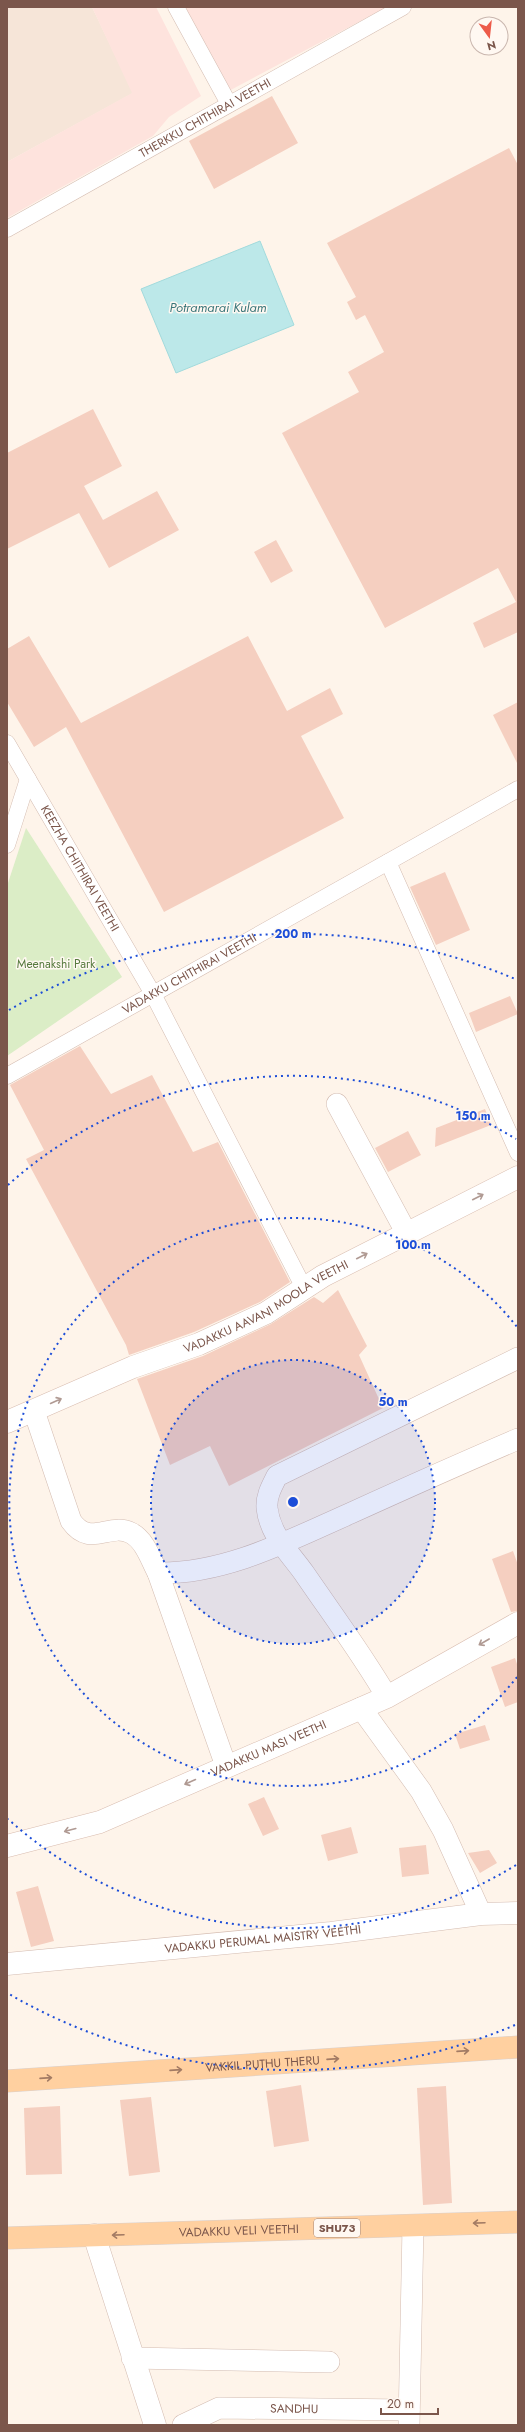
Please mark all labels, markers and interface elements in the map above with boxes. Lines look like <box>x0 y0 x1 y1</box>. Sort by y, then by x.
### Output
north arrow <box>469 16 509 56</box>
text: N <box>485 37 498 55</box>
street label: THERKKU CHITHIRAI VEETHI <box>136 74 274 162</box>
water label: Potramarai Kulam <box>170 298 267 317</box>
street label: KEEZHA CHITHIRAI VEETHI <box>36 802 124 935</box>
text: 200 m <box>274 925 312 943</box>
street label: VADAKKU CHITHIRAI VEETHI <box>119 929 260 1019</box>
park label: Meenakshi Park <box>17 955 96 973</box>
text: 150 m <box>455 1107 491 1125</box>
one-way arrow <box>472 1193 484 1201</box>
text: 100 m <box>395 1236 431 1254</box>
one-way arrow <box>356 1252 368 1260</box>
street label: VADAKKU AAVANI MOOLA VEETHI <box>181 1256 351 1358</box>
text: 50 m <box>378 1393 408 1411</box>
one-way arrow <box>49 1397 61 1404</box>
centre of rings <box>286 1495 300 1509</box>
one-way arrow <box>478 1638 490 1646</box>
street label: VADAKKU MASI VEETHI <box>208 1716 329 1782</box>
one-way arrow <box>185 1779 197 1786</box>
one-way arrow <box>63 1826 76 1834</box>
street label: VADAKKU PERUMAL MAISTRY VEETHI <box>164 1920 362 1958</box>
one-way arrow <box>456 2047 469 2054</box>
street label: VAKKIL PUTHU THERU <box>205 2051 320 2077</box>
one-way arrow <box>326 2056 339 2063</box>
one-way arrow <box>169 2066 182 2073</box>
one-way arrow <box>39 2075 52 2082</box>
road number: SHU73 <box>314 2219 360 2237</box>
one-way arrow <box>473 2219 486 2227</box>
street label: VADAKKU VELI VEETHI <box>179 2220 299 2242</box>
one-way arrow <box>112 2231 125 2239</box>
scale bar <box>381 2390 438 2416</box>
text: 20 m <box>387 2395 414 2413</box>
street label: SANDHU <box>270 2400 318 2418</box>

